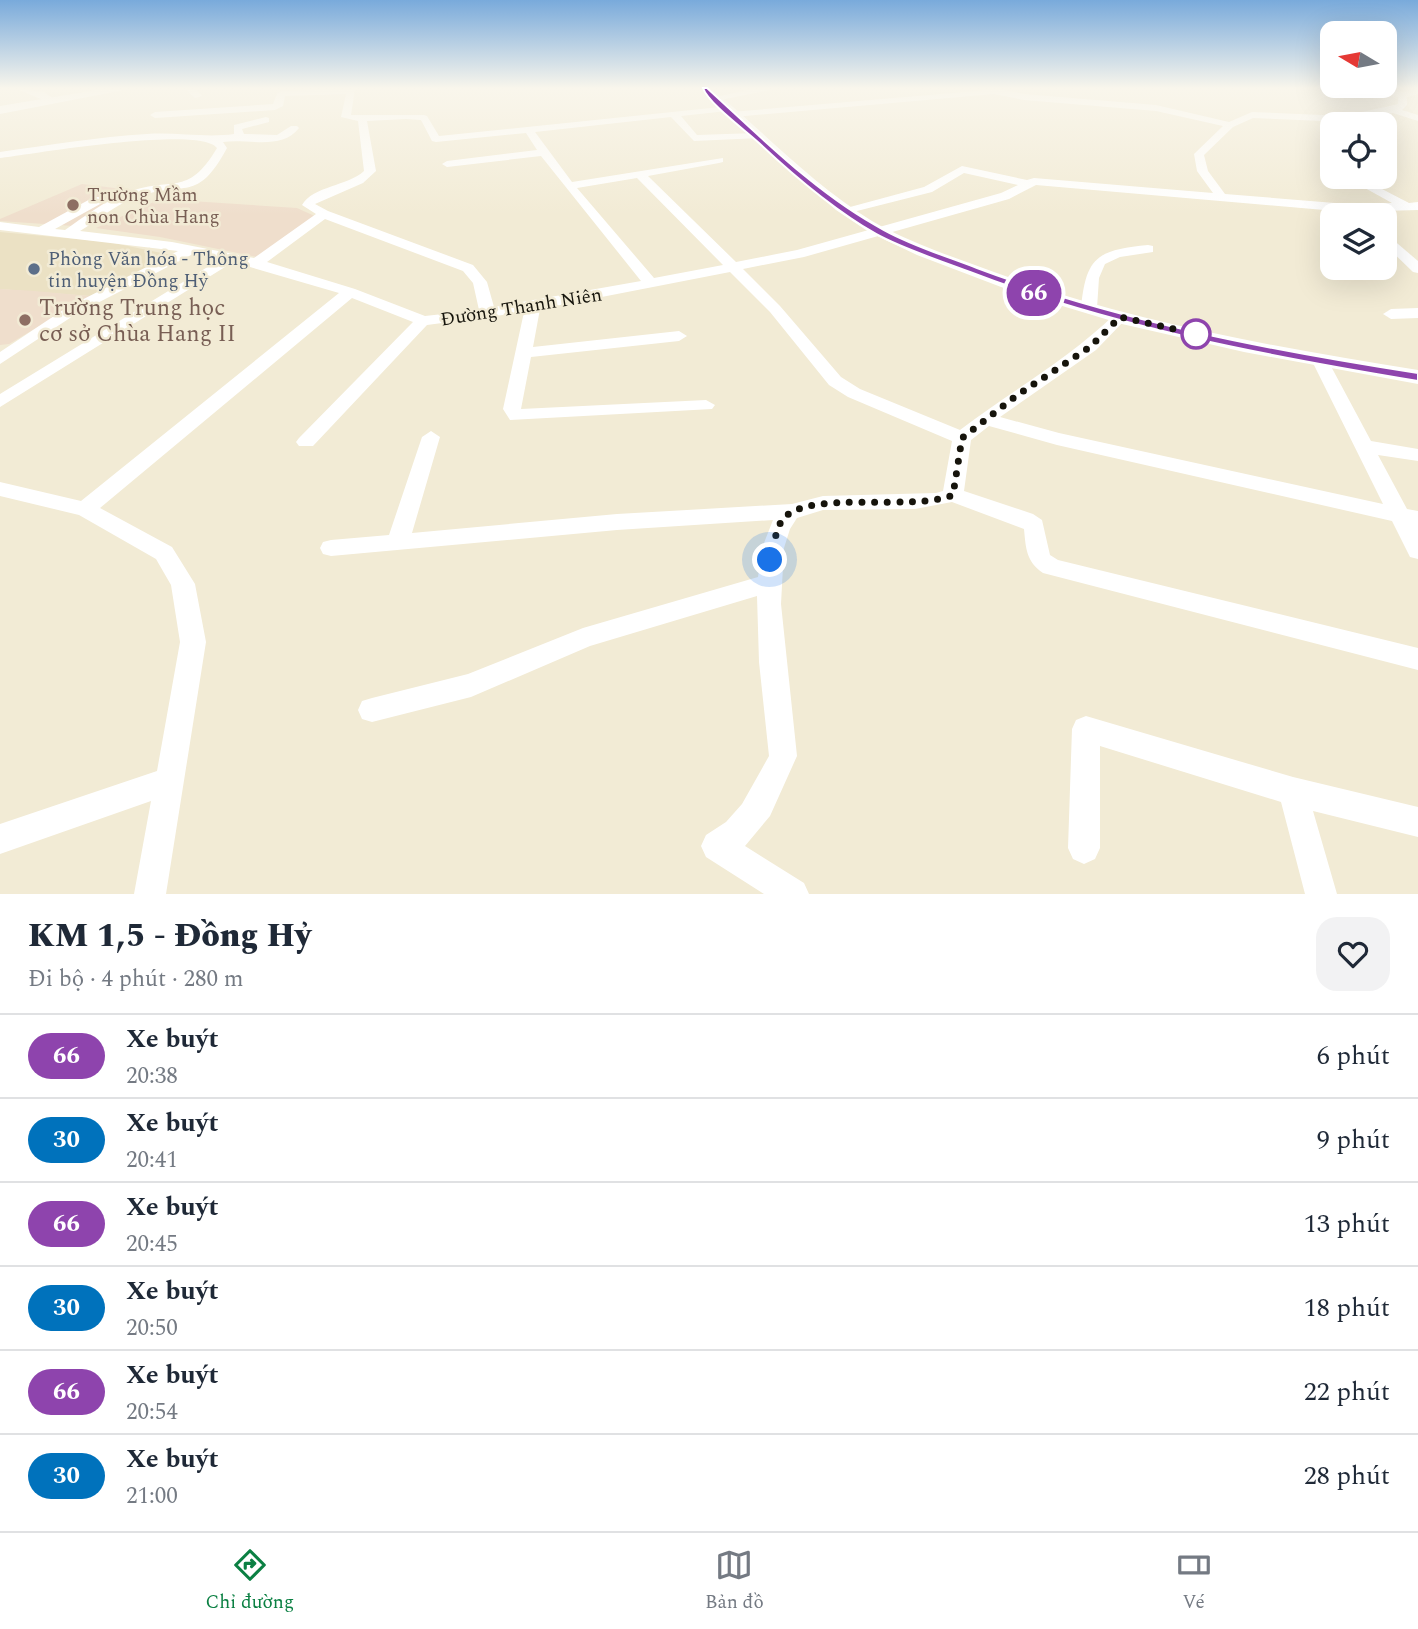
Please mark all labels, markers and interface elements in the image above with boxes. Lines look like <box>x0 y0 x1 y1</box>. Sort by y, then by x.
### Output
north arrow <box>1320 21 1396 98</box>
map controls <box>1320 21 1397 280</box>
button: locate <box>1320 112 1397 189</box>
place label: Trường Mầm non Chùa Hang <box>87 181 220 232</box>
marker: Trường Mầm non Chùa Hang <box>65 197 81 213</box>
button: layers <box>1320 203 1397 280</box>
place label: Phòng Văn hóa - Thông tin huyện Đồng Hỷ <box>48 245 249 296</box>
marker: Phòng Văn hóa - Thông tin huyện Đồng Hỷ <box>26 261 42 277</box>
line badge: 66 <box>1002 270 1066 316</box>
text: 66 <box>1021 275 1047 311</box>
street label: Đường Thanh Niên <box>438 280 604 335</box>
place label: Trường Trung học cơ sở Chùa Hang II <box>39 291 236 352</box>
marker: Trường Trung học cơ sở Chùa Hang II <box>17 312 33 328</box>
unlabelled marker <box>1181 319 1211 349</box>
your location <box>752 542 787 577</box>
text: KM 1,5 - Đồng Hỷ <box>28 911 311 961</box>
button: heart <box>1316 917 1390 991</box>
text: Đi bộ · 4 phút · 280 m <box>28 962 243 997</box>
text: Xe buýt <box>126 1019 219 1059</box>
text: 6 phút <box>1317 1036 1390 1076</box>
text: 66 <box>53 1038 80 1074</box>
text: 20:38 <box>126 1059 178 1094</box>
text: Xe buýt <box>126 1103 219 1143</box>
text: 9 phút <box>1317 1120 1390 1160</box>
text: 30 <box>53 1122 80 1158</box>
text: 20:41 <box>126 1143 178 1178</box>
text: Xe buýt <box>126 1187 219 1227</box>
text: 13 phút <box>1304 1204 1390 1244</box>
text: 66 <box>53 1206 80 1242</box>
text: 20:45 <box>126 1227 178 1262</box>
text: Xe buýt <box>126 1271 219 1311</box>
text: 18 phút <box>1304 1288 1390 1328</box>
text: 30 <box>53 1290 80 1326</box>
text: 20:50 <box>126 1311 178 1346</box>
text: Xe buýt <box>126 1355 219 1395</box>
text: 22 phút <box>1304 1372 1390 1412</box>
text: 66 <box>53 1374 80 1410</box>
text: 20:54 <box>126 1395 178 1430</box>
text: Xe buýt <box>126 1439 219 1479</box>
text: 28 phút <box>1304 1456 1390 1496</box>
text: 30 <box>53 1458 80 1494</box>
text: 21:00 <box>126 1479 178 1514</box>
tab: Chỉ đường <box>205 1546 294 1617</box>
tab: Bản đồ <box>705 1546 764 1617</box>
tab: Vé <box>1175 1546 1213 1617</box>

